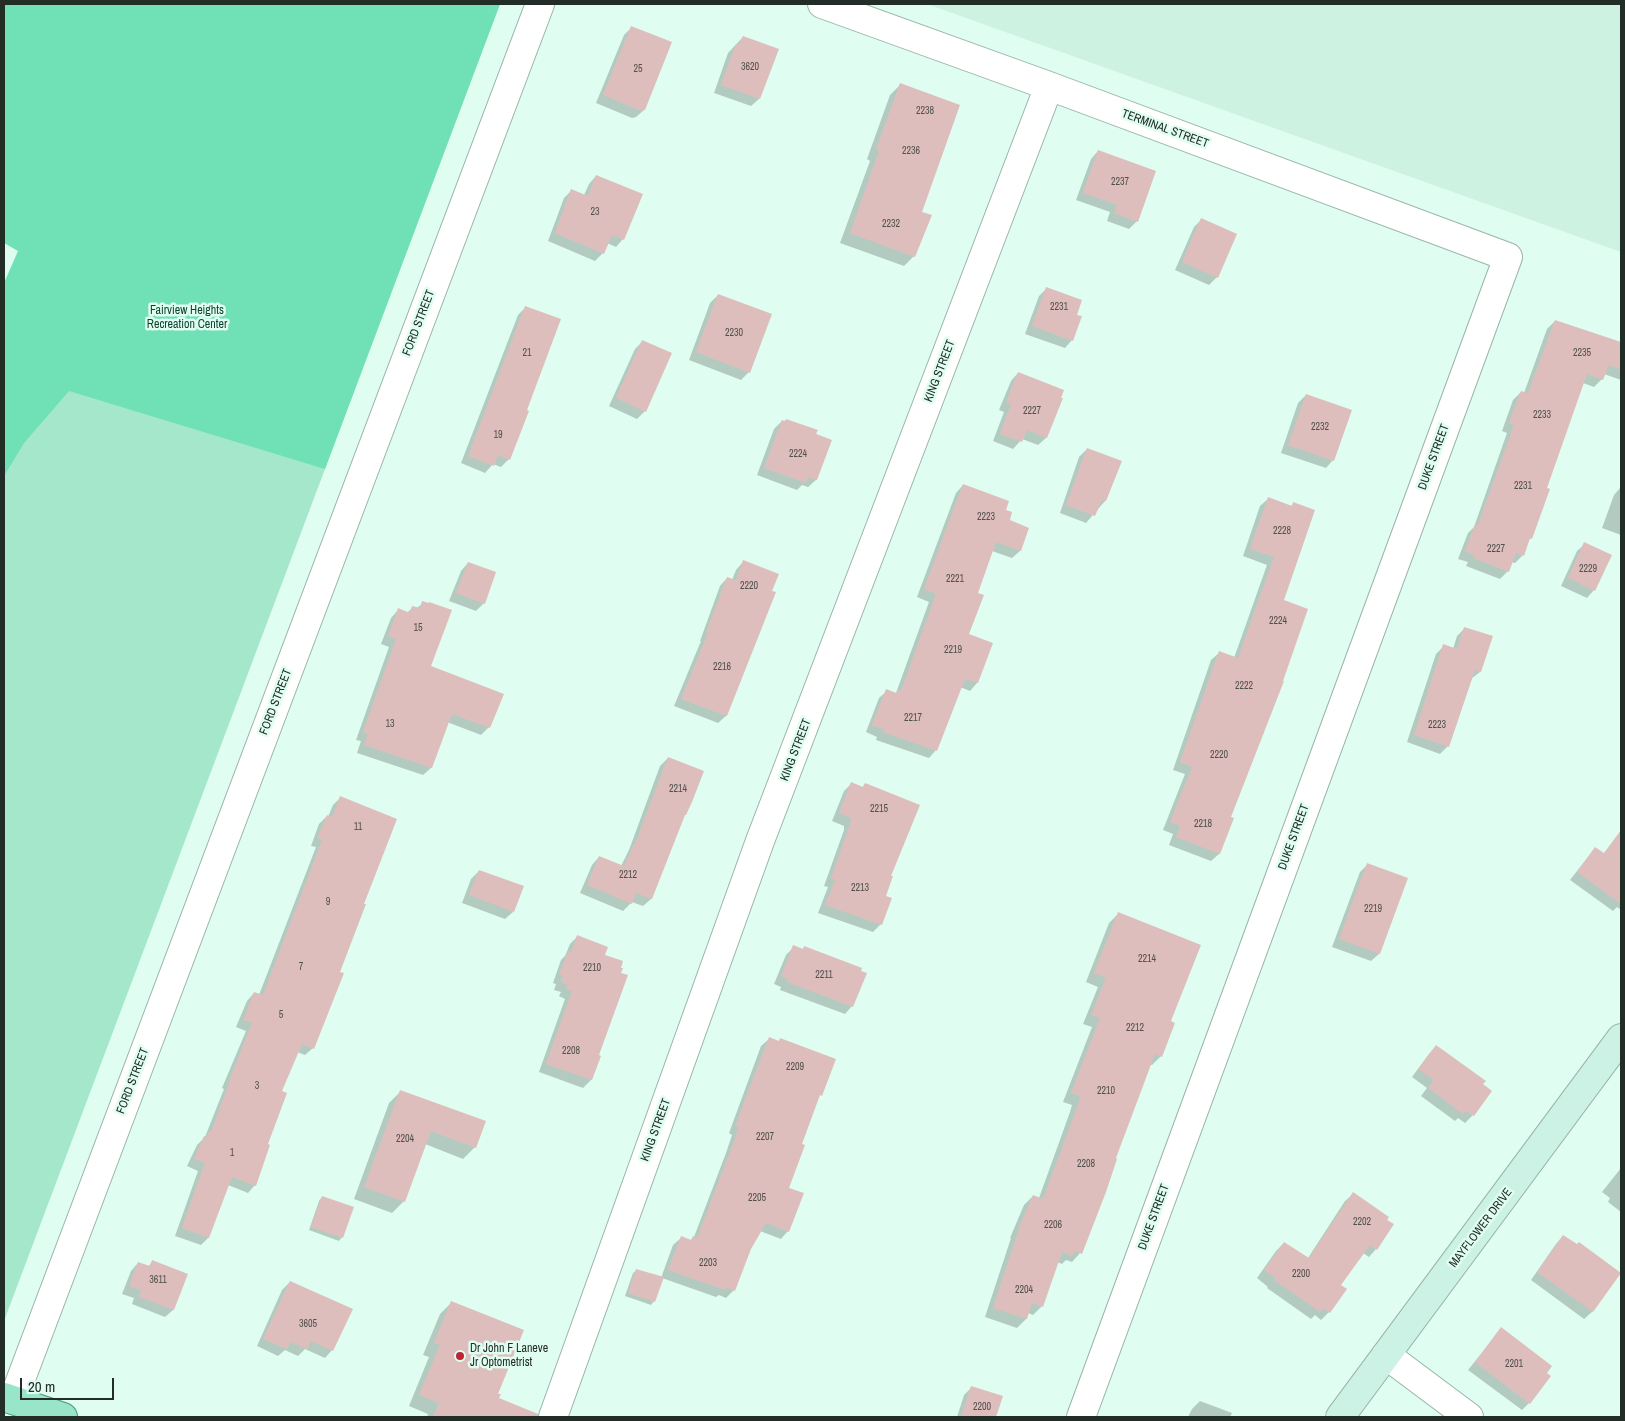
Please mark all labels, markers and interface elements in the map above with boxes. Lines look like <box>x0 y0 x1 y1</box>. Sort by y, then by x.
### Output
house number: 3620 <box>741 61 759 73</box>
house number: 25 <box>633 63 643 75</box>
house number: 2238 <box>916 105 934 117</box>
street label: TERMINAL STREET <box>1120 107 1210 151</box>
house number: 2236 <box>902 145 920 157</box>
house number: 2237 <box>1111 176 1129 188</box>
house number: 23 <box>590 206 600 218</box>
house number: 2232 <box>882 218 900 230</box>
street label: FORD STREET <box>400 288 438 358</box>
house number: 2231 <box>1050 301 1068 313</box>
park label: Fairview Heights Recreation Center <box>147 304 227 332</box>
house number: 2230 <box>725 327 743 339</box>
street label: KING STREET <box>922 338 958 404</box>
house number: 21 <box>522 347 532 359</box>
house number: 2235 <box>1573 347 1591 359</box>
house number: 2227 <box>1023 405 1041 417</box>
house number: 2233 <box>1533 409 1551 421</box>
house number: 2232 <box>1311 421 1329 433</box>
street label: DUKE STREET <box>1415 422 1453 492</box>
house number: 19 <box>493 429 503 441</box>
house number: 2224 <box>789 448 807 460</box>
house number: 2231 <box>1514 480 1532 492</box>
house number: 2223 <box>977 511 995 523</box>
house number: 2228 <box>1273 525 1291 537</box>
house number: 2227 <box>1487 543 1505 555</box>
house number: 2229 <box>1579 563 1597 575</box>
house number: 2221 <box>946 573 964 585</box>
house number: 2220 <box>740 580 758 592</box>
house number: 2224 <box>1269 615 1287 627</box>
house number: 15 <box>413 622 423 634</box>
house number: 2219 <box>944 644 962 656</box>
house number: 2216 <box>713 661 731 673</box>
street label: FORD STREET <box>257 667 295 737</box>
house number: 2222 <box>1235 680 1253 692</box>
house number: 2217 <box>904 712 922 724</box>
street label: KING STREET <box>778 717 814 783</box>
house number: 13 <box>385 718 395 730</box>
house number: 2223 <box>1428 719 1446 731</box>
house number: 2220 <box>1210 749 1228 761</box>
house number: 2214 <box>669 783 687 795</box>
street label: DUKE STREET <box>1275 802 1313 872</box>
house number: 2215 <box>870 803 888 815</box>
house number: 2218 <box>1194 818 1212 830</box>
house number: 11 <box>354 821 362 833</box>
house number: 2212 <box>619 869 637 881</box>
house number: 2213 <box>851 882 869 894</box>
house number: 9 <box>326 896 330 908</box>
house number: 2219 <box>1364 903 1382 915</box>
house number: 2214 <box>1138 953 1156 965</box>
house number: 7 <box>299 961 303 973</box>
house number: 2210 <box>583 962 601 974</box>
house number: 2211 <box>815 969 833 981</box>
house number: 5 <box>279 1009 283 1021</box>
house number: 2212 <box>1126 1022 1144 1034</box>
house number: 2208 <box>562 1045 580 1057</box>
street label: FORD STREET <box>114 1046 152 1116</box>
house number: 2209 <box>786 1061 804 1073</box>
house number: 3 <box>255 1080 259 1092</box>
house number: 2210 <box>1097 1085 1115 1097</box>
street label: KING STREET <box>638 1097 674 1163</box>
house number: 2207 <box>756 1131 774 1143</box>
house number: 2204 <box>396 1133 414 1145</box>
house number: 1 <box>230 1147 234 1159</box>
house number: 2208 <box>1077 1158 1095 1170</box>
street label: DUKE STREET <box>1135 1182 1173 1252</box>
street label: MAYFLOWER DRIVE <box>1447 1186 1515 1270</box>
house number: 2205 <box>748 1192 766 1204</box>
house number: 2202 <box>1353 1216 1371 1228</box>
house number: 2206 <box>1044 1219 1062 1231</box>
house number: 2203 <box>699 1257 717 1269</box>
house number: 2200 <box>1292 1268 1310 1280</box>
house number: 3611 <box>149 1274 167 1286</box>
house number: 2204 <box>1015 1284 1033 1296</box>
house number: 3605 <box>299 1318 317 1330</box>
place label: Dr John F Laneve Jr Optometrist <box>470 1342 548 1370</box>
marker: Dr John F Laneve Jr Optometrist <box>454 1350 466 1362</box>
house number: 2201 <box>1505 1358 1523 1370</box>
scale bar <box>22 1368 116 1400</box>
text: 20 m <box>28 1376 55 1397</box>
house number: 2200 <box>973 1401 991 1413</box>

